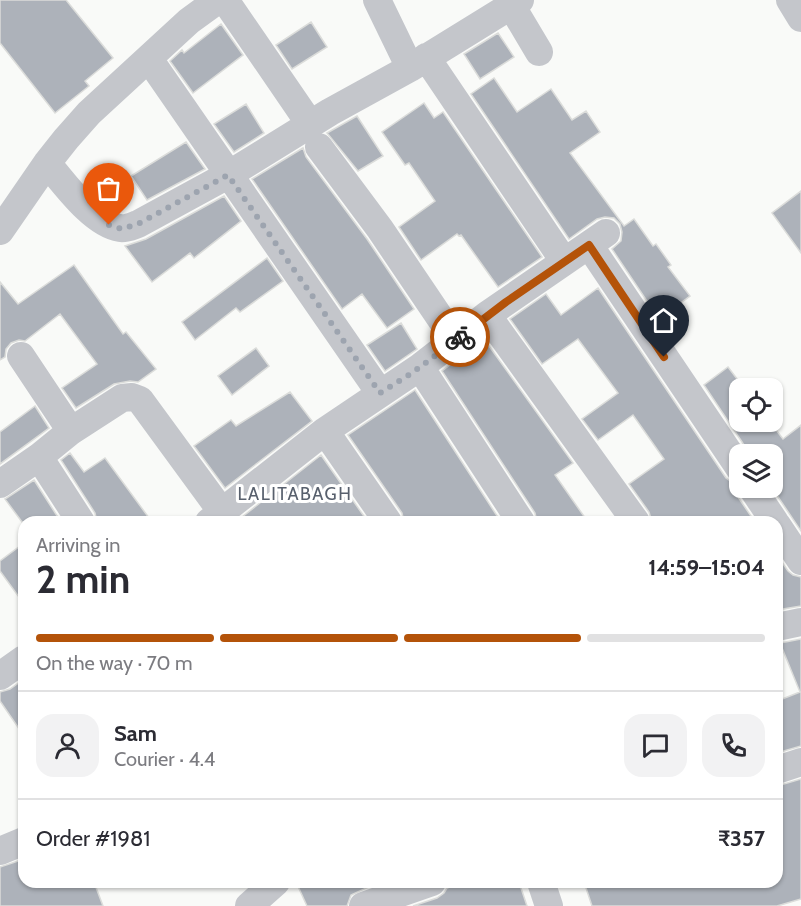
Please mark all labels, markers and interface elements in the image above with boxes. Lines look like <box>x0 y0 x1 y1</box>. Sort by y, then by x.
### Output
pin <box>83 163 134 225</box>
icon: bag <box>92 172 125 205</box>
pin <box>638 295 689 357</box>
icon: home <box>647 304 680 337</box>
courier <box>430 307 490 367</box>
icon: bike <box>444 321 477 354</box>
map controls <box>729 378 783 498</box>
button: locate <box>729 378 783 432</box>
button: layers <box>729 444 783 498</box>
district label: LALITABAGH <box>238 483 352 505</box>
text: Arriving in <box>36 533 120 557</box>
text: 14:59–15:04 <box>648 554 765 581</box>
text: 2 min <box>36 555 130 603</box>
text: On the way · 70 m <box>36 651 193 675</box>
button: person <box>36 714 99 777</box>
button: chat <box>624 714 687 777</box>
button: phone <box>702 714 765 777</box>
text: Sam <box>114 720 157 747</box>
text: Courier · 4.4 <box>114 747 215 771</box>
text: Order #1981 <box>36 825 151 852</box>
text: ₹357 <box>718 825 765 852</box>

